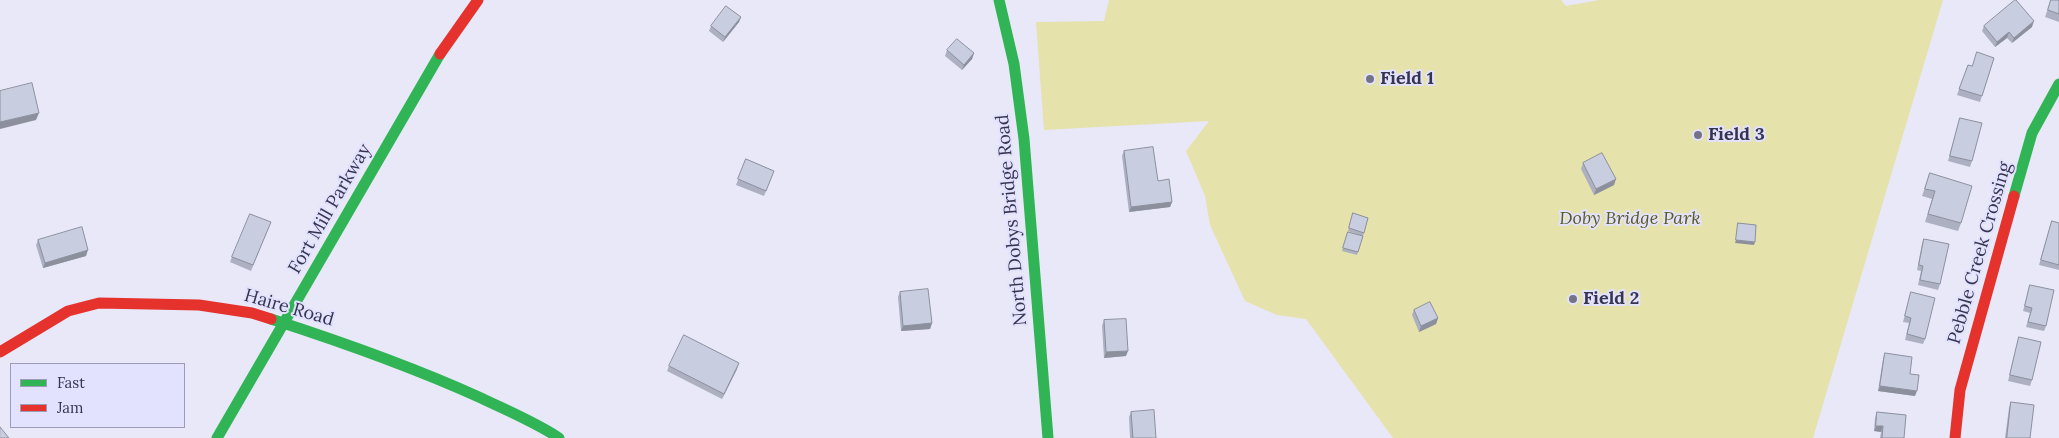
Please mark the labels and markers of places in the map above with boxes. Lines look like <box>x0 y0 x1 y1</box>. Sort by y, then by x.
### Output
place label: Field 1 <box>1380 68 1434 90</box>
marker: Field 1 <box>1364 73 1376 85</box>
place label: Field 3 <box>1708 124 1765 146</box>
marker: Field 3 <box>1692 129 1704 141</box>
place label: Field 2 <box>1583 288 1639 310</box>
marker: Field 2 <box>1567 293 1579 305</box>

